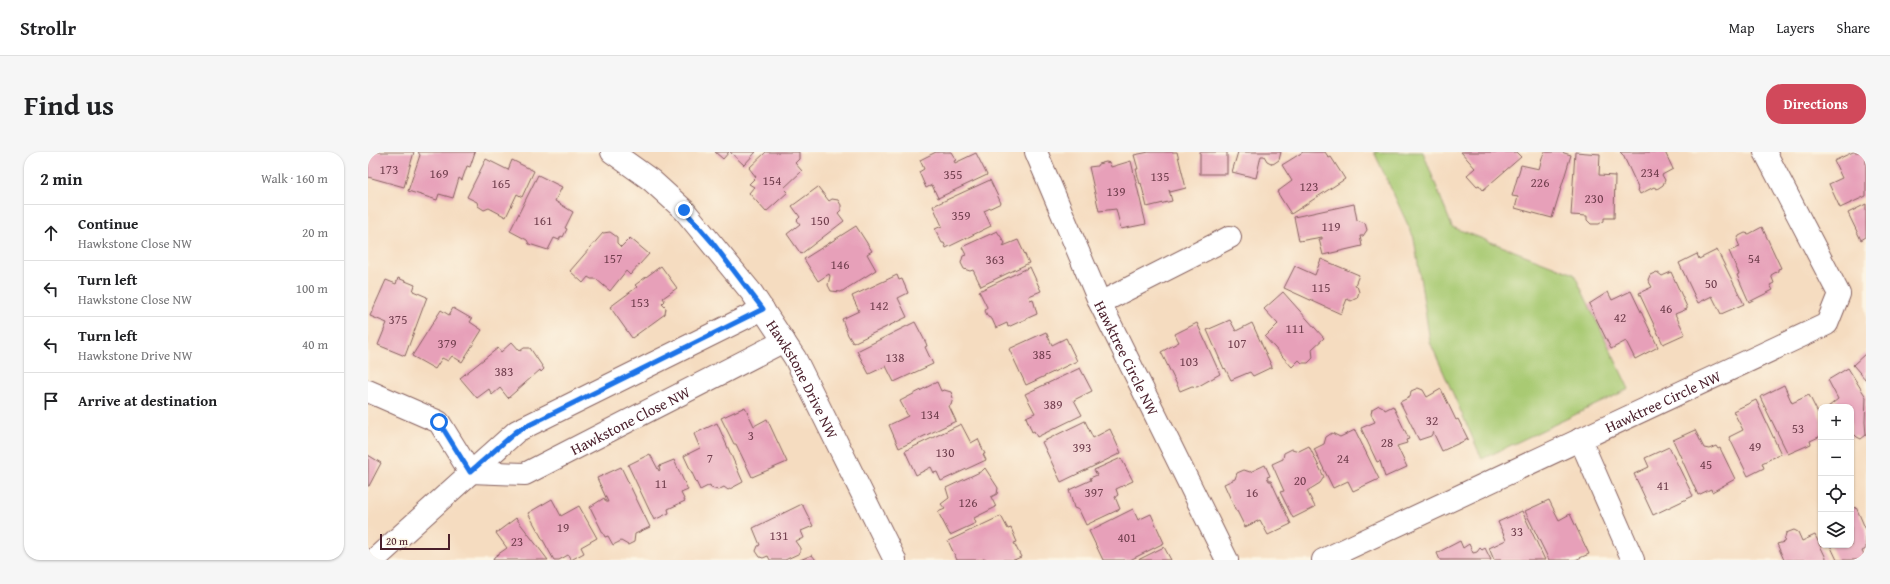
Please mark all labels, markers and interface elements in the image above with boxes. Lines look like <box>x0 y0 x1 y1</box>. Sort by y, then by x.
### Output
text: Strollr <box>20 14 76 42</box>
text: Map <box>1729 18 1755 38</box>
text: Layers <box>1777 18 1815 38</box>
text: Share <box>1837 18 1870 38</box>
text: Find us <box>24 84 114 125</box>
button: Directions <box>1766 84 1866 124</box>
house number: 173 <box>380 160 398 179</box>
house number: 234 <box>1641 163 1659 182</box>
house number: 169 <box>430 164 448 183</box>
house number: 355 <box>944 165 962 184</box>
text: 2 min <box>40 166 82 191</box>
house number: 135 <box>1151 167 1169 186</box>
text: Walk · 160 m <box>261 169 328 188</box>
house number: 154 <box>763 171 781 190</box>
house number: 226 <box>1531 173 1549 192</box>
house number: 165 <box>492 174 510 193</box>
house number: 123 <box>1300 177 1318 196</box>
house number: 139 <box>1107 182 1125 201</box>
house number: 230 <box>1585 189 1603 208</box>
route end <box>675 201 693 219</box>
house number: 359 <box>952 206 970 225</box>
house number: 161 <box>534 211 552 230</box>
house number: 150 <box>811 211 829 230</box>
text: Continue <box>78 213 139 234</box>
house number: 119 <box>1322 217 1340 236</box>
icon: ahead <box>40 222 62 244</box>
text: 20 m <box>302 223 328 242</box>
text: Hawkstone Close NW <box>78 234 192 253</box>
house number: 157 <box>604 249 622 268</box>
house number: 54 <box>1748 249 1760 268</box>
house number: 363 <box>986 250 1004 269</box>
house number: 146 <box>831 255 849 274</box>
text: Turn left <box>78 269 137 290</box>
house number: 50 <box>1705 274 1717 293</box>
icon: left <box>40 278 62 300</box>
house number: 115 <box>1312 278 1330 297</box>
text: 100 m <box>296 279 328 298</box>
text: Hawkstone Close NW <box>78 290 192 309</box>
house number: 153 <box>631 293 649 312</box>
house number: 142 <box>870 296 888 315</box>
street label: Hawktree Circle NW <box>1090 297 1164 419</box>
house number: 46 <box>1660 299 1672 318</box>
house number: 42 <box>1614 308 1626 327</box>
house number: 375 <box>389 310 407 329</box>
street label: Hawkstone Drive NW <box>762 315 844 442</box>
house number: 111 <box>1286 319 1304 338</box>
text: Turn left <box>78 325 137 346</box>
icon: left <box>40 334 62 356</box>
house number: 379 <box>438 334 456 353</box>
house number: 107 <box>1228 334 1246 353</box>
text: 40 m <box>302 335 328 354</box>
house number: 385 <box>1033 345 1051 364</box>
text: Hawkstone Drive NW <box>78 346 193 365</box>
house number: 138 <box>886 348 904 367</box>
house number: 103 <box>1180 352 1198 371</box>
house number: 383 <box>495 362 513 381</box>
street label: Hawktree Circle NW <box>1601 365 1724 437</box>
street label: Hawkstone Close NW <box>567 381 694 460</box>
icon: arrive <box>40 390 62 412</box>
text: Arrive at destination <box>78 390 217 411</box>
house number: 389 <box>1044 395 1062 414</box>
map controls <box>1818 404 1854 548</box>
button: + <box>1818 404 1854 440</box>
house number: 134 <box>921 405 939 424</box>
house number: 32 <box>1426 411 1438 430</box>
route start <box>430 413 448 431</box>
house number: 53 <box>1792 419 1804 438</box>
house number: 3 <box>748 426 754 445</box>
house number: 28 <box>1381 433 1393 452</box>
house number: 49 <box>1749 437 1761 456</box>
house number: 393 <box>1073 438 1091 457</box>
button: − <box>1818 440 1854 476</box>
house number: 130 <box>936 443 954 462</box>
house number: 7 <box>707 449 713 468</box>
house number: 24 <box>1337 449 1349 468</box>
house number: 45 <box>1700 455 1712 474</box>
house number: 20 <box>1294 471 1306 490</box>
house number: 11 <box>655 474 667 493</box>
house number: 41 <box>1657 476 1669 495</box>
button: locate <box>1818 476 1854 512</box>
house number: 397 <box>1085 483 1103 502</box>
house number: 16 <box>1246 483 1258 502</box>
house number: 126 <box>959 493 977 512</box>
button: layers <box>1818 512 1854 548</box>
house number: 19 <box>557 518 569 537</box>
house number: 33 <box>1511 522 1523 541</box>
house number: 131 <box>770 526 788 545</box>
house number: 401 <box>1118 528 1136 547</box>
scale bar <box>380 532 450 551</box>
house number: 23 <box>511 532 523 551</box>
text: 20 m <box>386 533 408 549</box>

